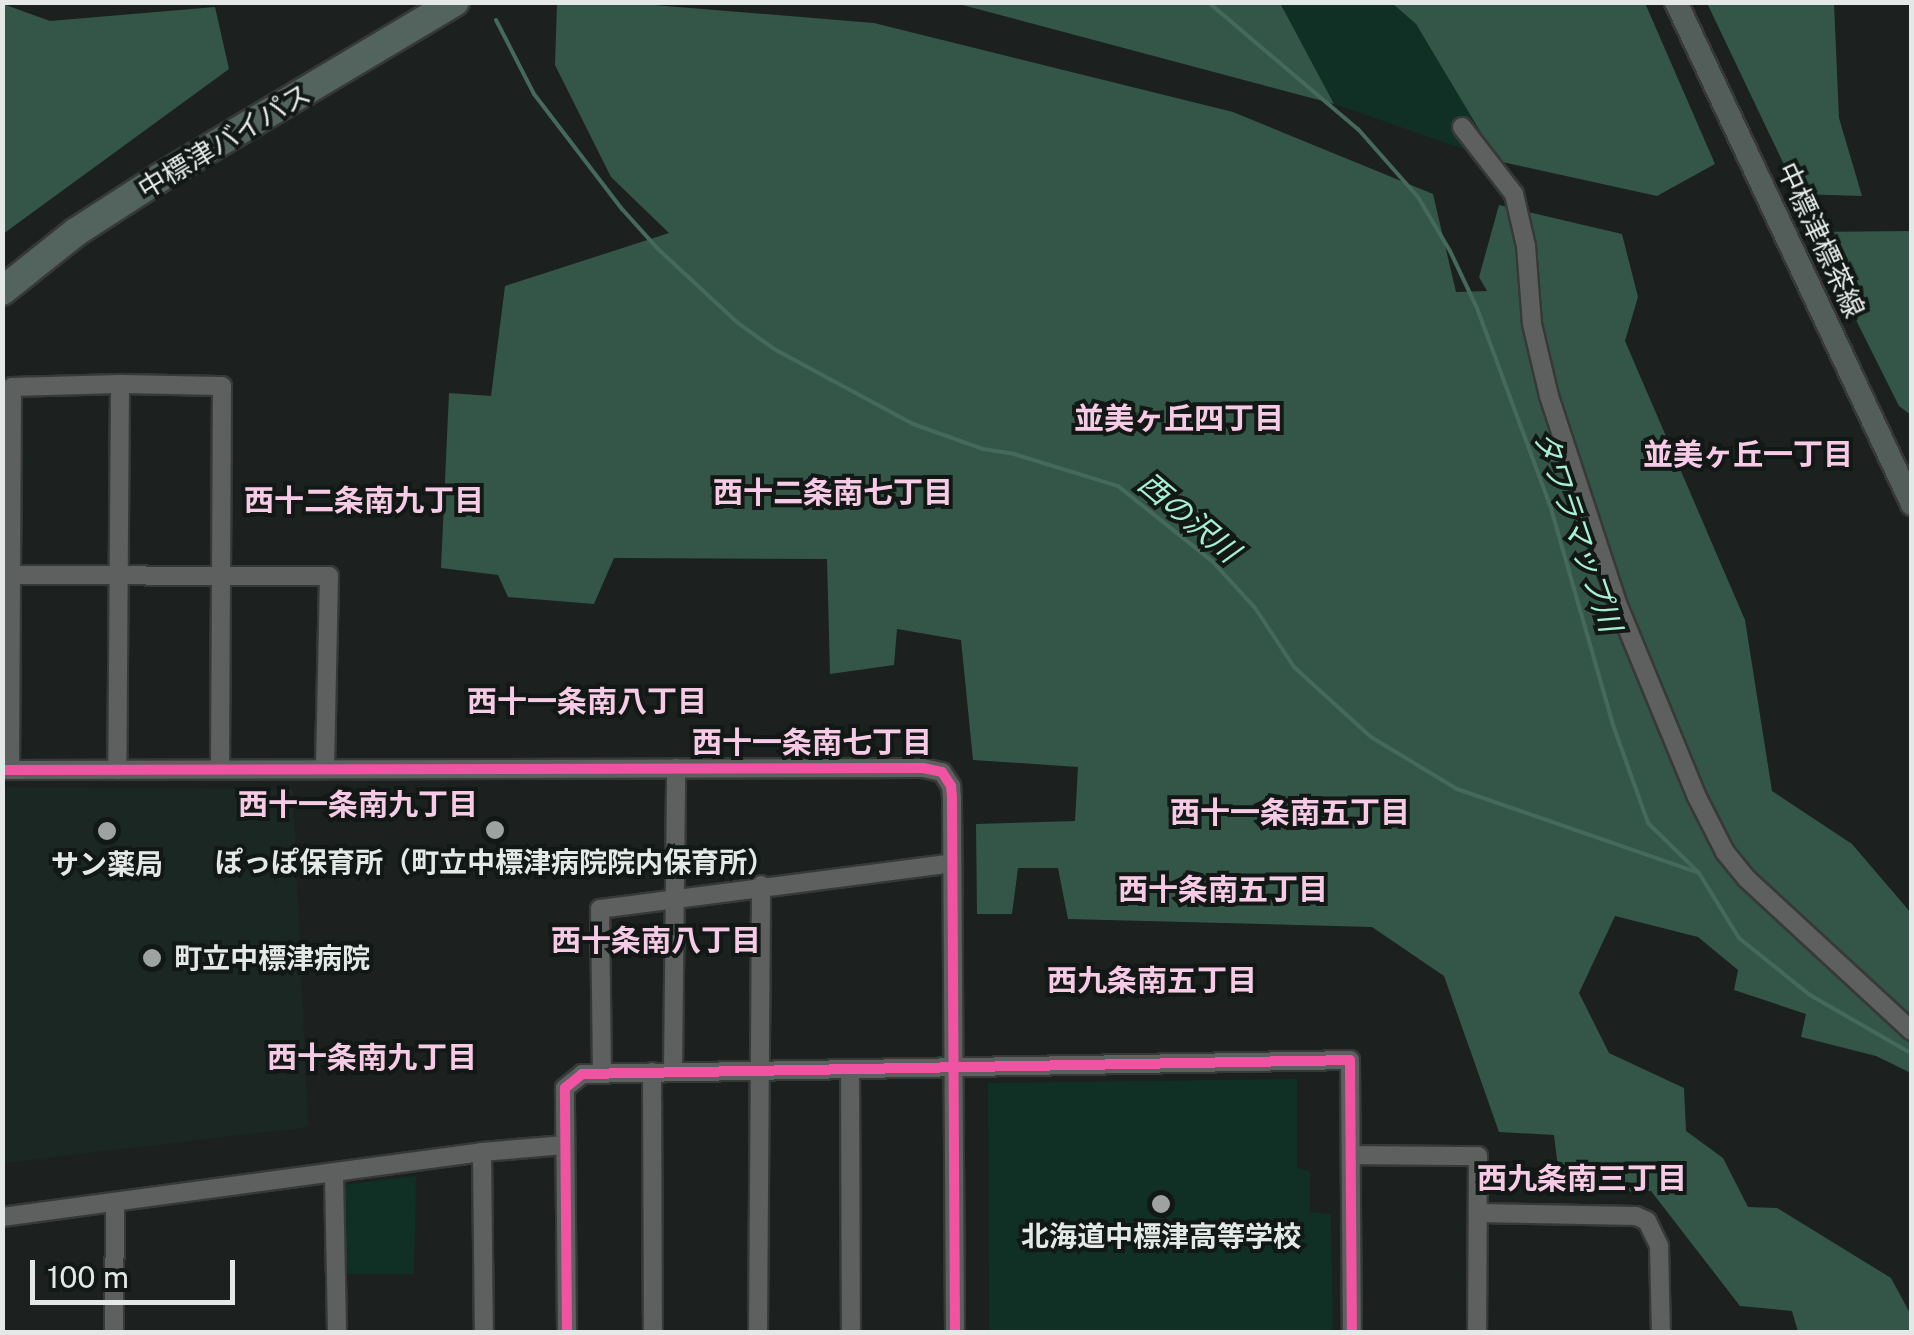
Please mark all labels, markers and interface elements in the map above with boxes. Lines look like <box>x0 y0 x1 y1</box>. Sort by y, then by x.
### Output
street label: 中標津バイパス <box>131 76 317 206</box>
street label: 中標津標茶線 <box>1770 157 1872 323</box>
district label: 並美ヶ丘四丁目 <box>1074 400 1284 436</box>
water label: タワラマップ川 <box>1527 426 1629 636</box>
district label: 並美ヶ丘一丁目 <box>1643 436 1853 472</box>
water label: 西の沢川 <box>1131 465 1247 569</box>
district label: 西十二条南七丁目 <box>713 474 953 510</box>
district label: 西十二条南九丁目 <box>244 482 484 518</box>
district label: 西十一条南八丁目 <box>467 683 707 719</box>
district label: 西十一条南七丁目 <box>692 724 932 760</box>
district label: 西十一条南九丁目 <box>238 786 478 822</box>
district label: 西十一条南五丁目 <box>1170 794 1410 830</box>
marker: ぽっぽ保育所（町立中標津病院院内保育所） <box>484 819 506 841</box>
marker: サン薬局 <box>96 820 118 842</box>
place label: ぽっぽ保育所（町立中標津病院院内保育所） <box>215 845 775 879</box>
place label: サン薬局 <box>51 847 163 881</box>
district label: 西十条南五丁目 <box>1118 871 1328 907</box>
district label: 西十条南八丁目 <box>551 922 761 958</box>
place label: 町立中標津病院 <box>174 941 370 975</box>
marker: 町立中標津病院 <box>139 945 165 971</box>
district label: 西九条南五丁目 <box>1047 962 1257 998</box>
district label: 西十条南九丁目 <box>267 1039 477 1075</box>
district label: 西九条南三丁目 <box>1477 1160 1687 1196</box>
marker: 北海道中標津高等学校 <box>1150 1193 1172 1215</box>
place label: 北海道中標津高等学校 <box>1021 1219 1301 1253</box>
scale bar <box>35 1240 240 1302</box>
text: 100 m <box>47 1259 129 1295</box>

